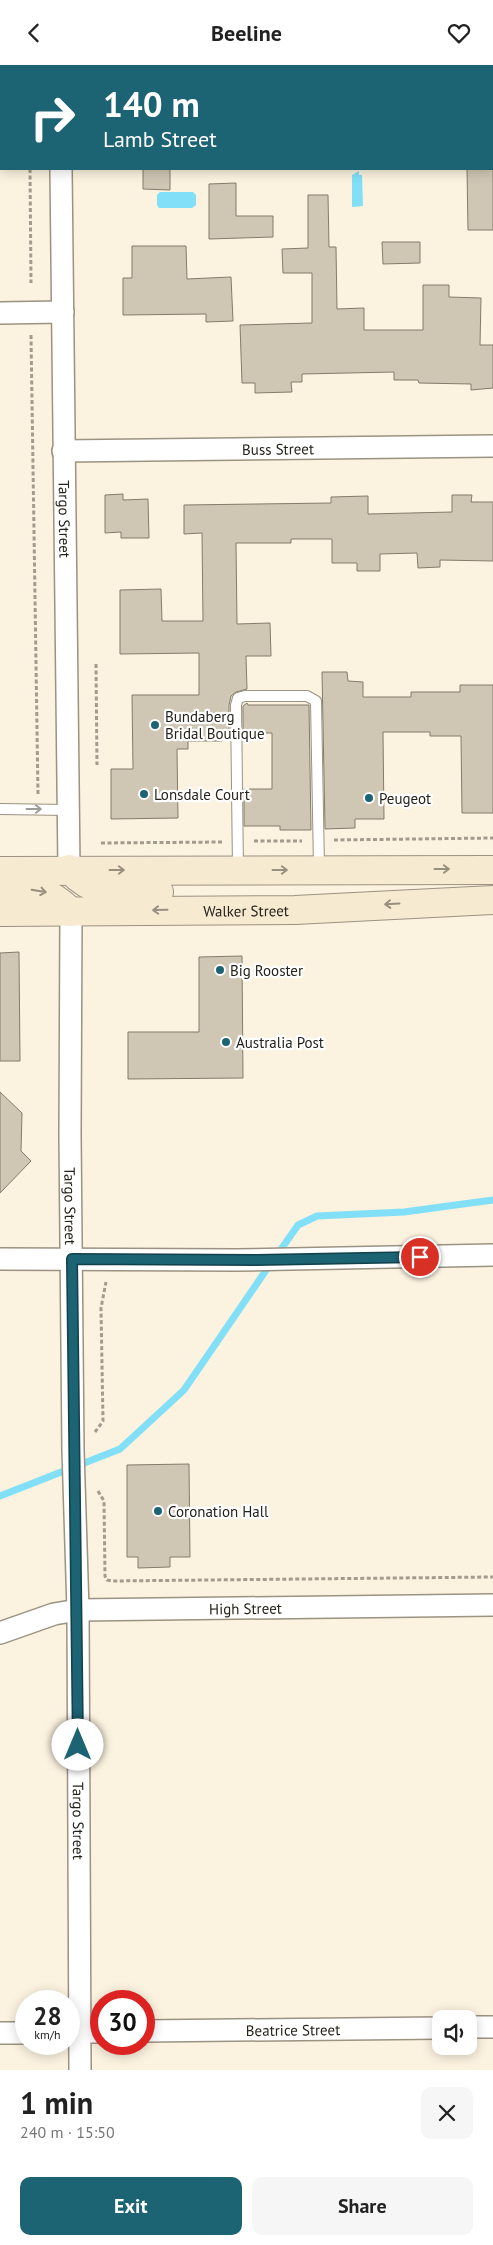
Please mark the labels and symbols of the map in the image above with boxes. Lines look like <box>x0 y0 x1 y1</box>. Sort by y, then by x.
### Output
street label: Buss Street <box>242 439 314 458</box>
street label: Targo Street <box>55 480 75 558</box>
place label: Bundaberg Bridal Boutique <box>165 707 265 743</box>
marker: Bundaberg Bridal Boutique <box>149 719 161 731</box>
place label: Lonsdale Court <box>154 785 250 804</box>
marker: Lonsdale Court <box>138 788 150 800</box>
place label: Peugeot <box>379 789 431 808</box>
marker: Peugeot <box>363 792 375 804</box>
one-way arrow <box>26 804 42 814</box>
one-way arrow <box>434 864 450 874</box>
one-way arrow <box>109 865 125 874</box>
one-way arrow <box>272 865 288 875</box>
one-way arrow <box>30 887 46 897</box>
one-way arrow <box>384 900 400 909</box>
street label: Walker Street <box>203 901 289 920</box>
one-way arrow <box>152 905 168 915</box>
place label: Big Rooster <box>230 961 303 980</box>
marker: Big Rooster <box>214 964 226 976</box>
place label: Australia Post <box>236 1033 324 1052</box>
marker: Australia Post <box>220 1036 232 1048</box>
street label: Targo Street <box>61 1167 81 1245</box>
pin <box>399 1236 441 1278</box>
place label: Coronation Hall <box>168 1502 269 1521</box>
marker: Coronation Hall <box>152 1505 164 1517</box>
street label: High Street <box>209 1598 282 1618</box>
position arrow <box>51 1718 103 1770</box>
street label: Targo Street <box>69 1782 89 1860</box>
speed limit sign: 30 <box>90 1990 155 2055</box>
street label: Beatrice Street <box>246 2020 340 2039</box>

